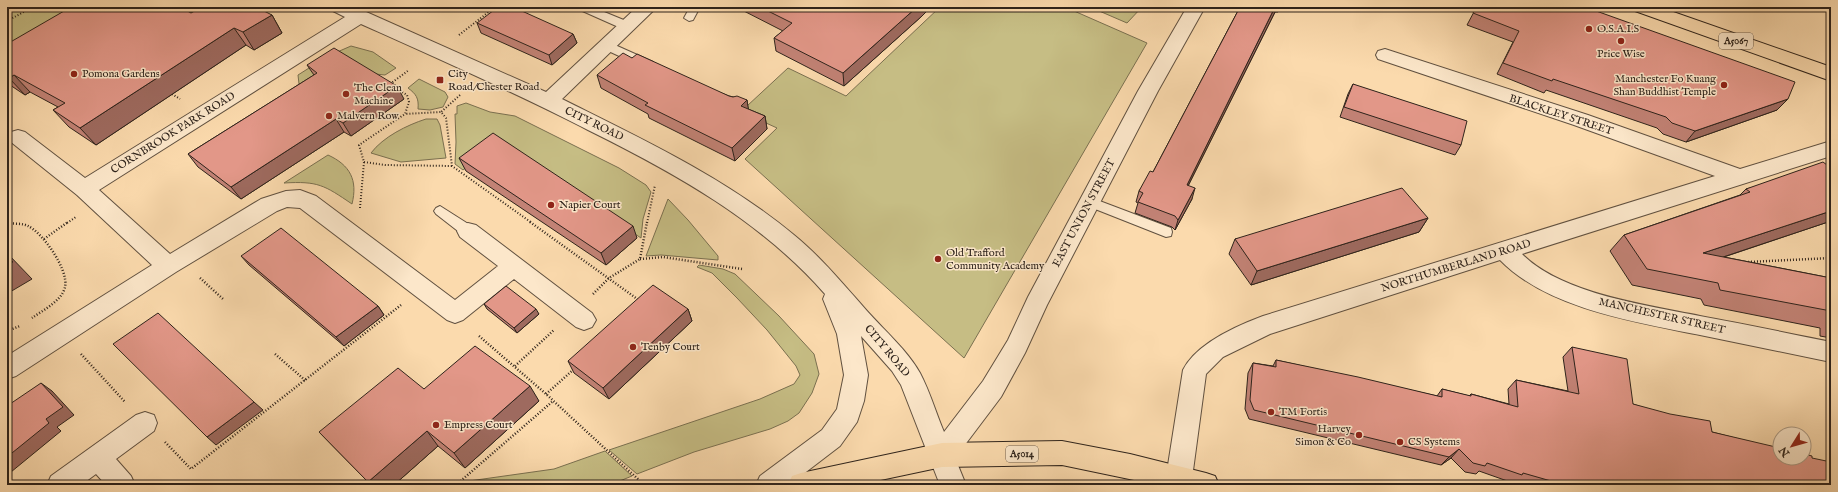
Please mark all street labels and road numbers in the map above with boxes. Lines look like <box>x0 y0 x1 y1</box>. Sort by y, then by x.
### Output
road number: A5067 <box>1719 33 1753 49</box>
street label: CORNBROOK PARK ROAD <box>108 89 238 177</box>
street label: BLACKLEY STREET <box>1507 92 1615 138</box>
street label: CITY ROAD <box>562 104 626 144</box>
street label: EAST UNION STREET <box>1049 156 1119 270</box>
street label: NORTHUMBERLAND ROAD <box>1379 236 1533 296</box>
street label: MANCHESTER STREET <box>1597 295 1727 337</box>
street label: CITY ROAD <box>861 322 913 380</box>
road number: A5014 <box>1006 446 1038 462</box>

